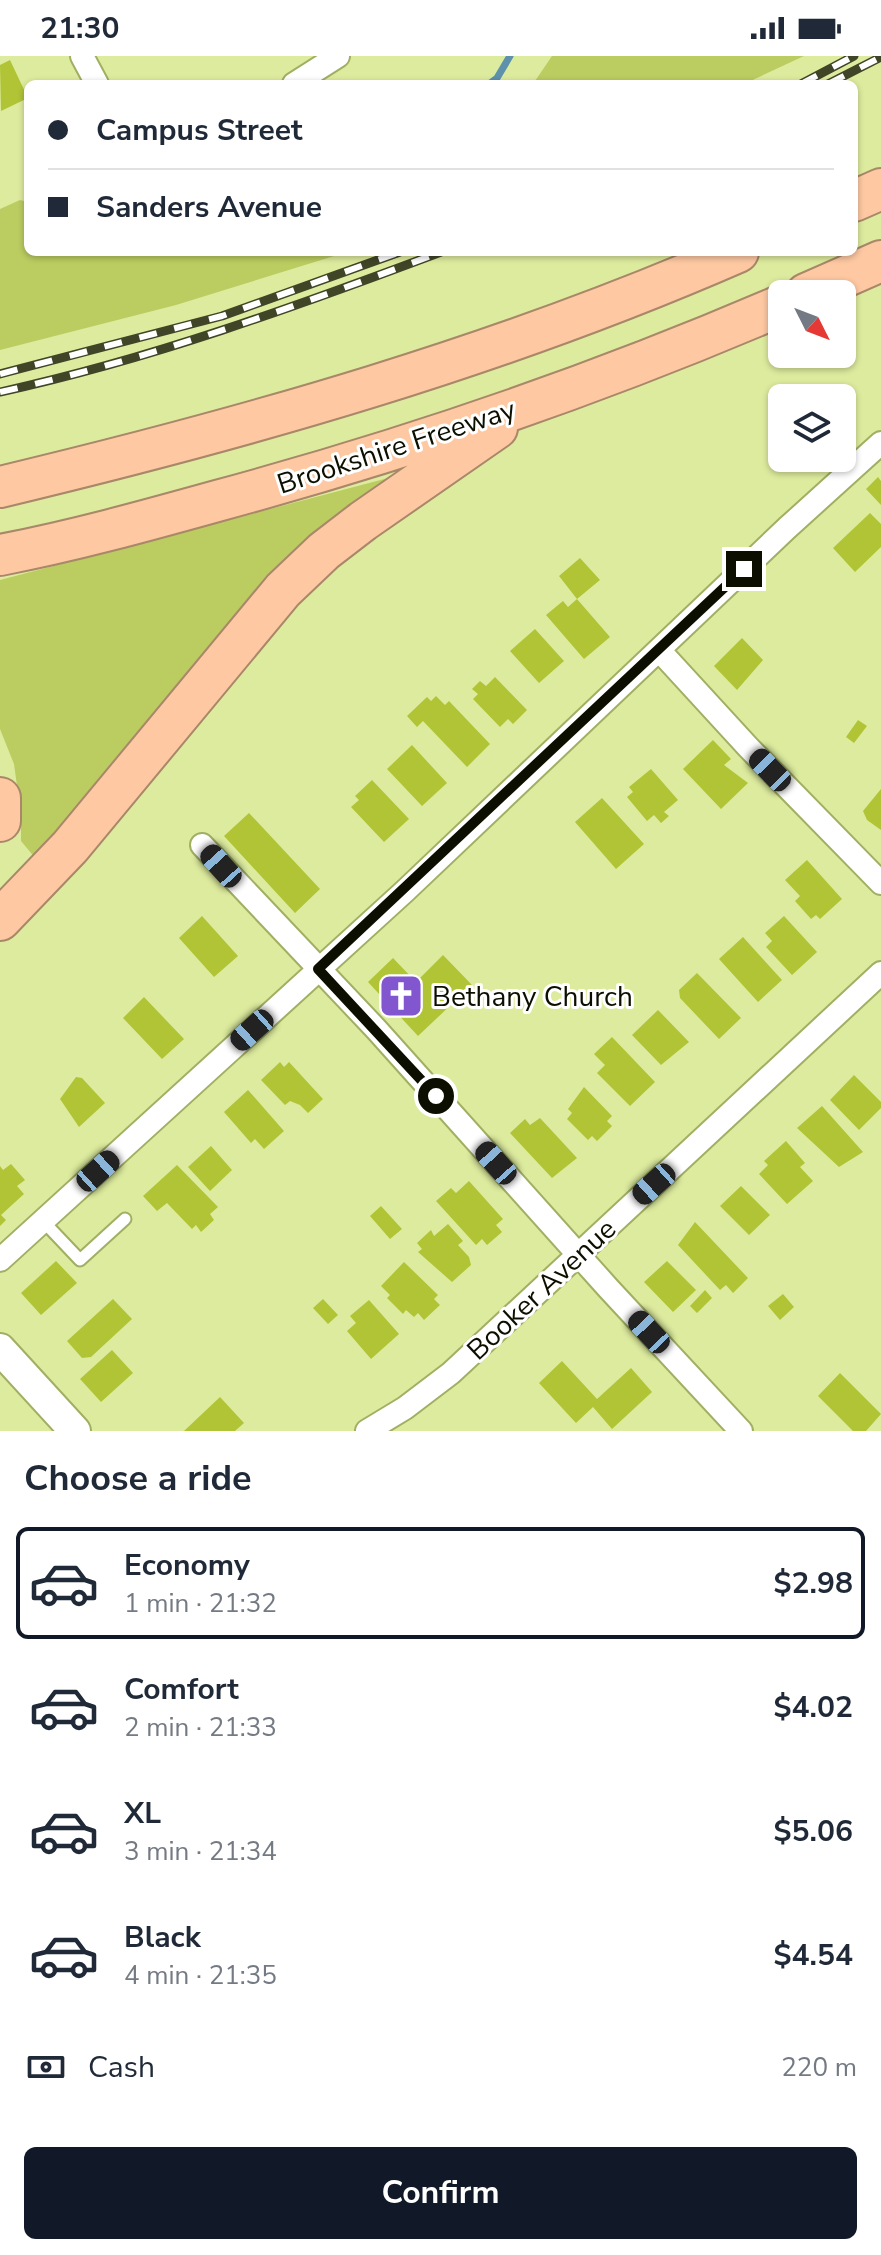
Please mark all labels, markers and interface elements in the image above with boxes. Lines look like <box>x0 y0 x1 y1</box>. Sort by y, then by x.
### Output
text: 21:30 <box>40 8 119 49</box>
text: Campus Street <box>96 110 302 151</box>
text: Sanders Avenue <box>96 187 322 228</box>
north arrow <box>768 280 856 368</box>
map controls <box>768 280 856 472</box>
button: layers <box>768 384 856 472</box>
street label: Brookshire Freeway <box>272 390 521 503</box>
route end <box>726 551 762 587</box>
car <box>745 744 795 796</box>
car <box>196 840 246 892</box>
church icon: Bethany Church <box>377 972 425 1020</box>
place label: Bethany Church <box>432 978 633 1016</box>
car <box>226 1005 278 1055</box>
route start <box>418 1078 454 1114</box>
car <box>471 1137 521 1189</box>
car <box>72 1146 124 1196</box>
car <box>628 1159 680 1209</box>
street label: Booker Avenue <box>459 1211 625 1369</box>
car <box>624 1306 674 1358</box>
text: Choose a ride <box>24 1454 252 1503</box>
text: Economy <box>124 1545 250 1586</box>
icon: car <box>28 1547 100 1619</box>
text: $2.98 <box>774 1563 853 1604</box>
text: 1 min · 21:32 <box>124 1586 277 1621</box>
text: Comfort <box>124 1669 239 1710</box>
icon: car <box>28 1671 100 1743</box>
text: $4.02 <box>774 1687 853 1728</box>
text: 2 min · 21:33 <box>124 1710 277 1745</box>
text: XL <box>124 1793 161 1834</box>
icon: car <box>28 1795 100 1867</box>
text: $5.06 <box>774 1811 853 1852</box>
text: 3 min · 21:34 <box>124 1834 277 1869</box>
text: Black <box>124 1917 201 1958</box>
icon: car <box>28 1919 100 1991</box>
text: $4.54 <box>774 1935 853 1976</box>
text: 4 min · 21:35 <box>124 1958 277 1993</box>
icon: cash <box>24 2045 68 2089</box>
text: Cash <box>88 2047 155 2088</box>
text: 220 m <box>781 2050 857 2085</box>
button: Confirm <box>24 2147 857 2239</box>

